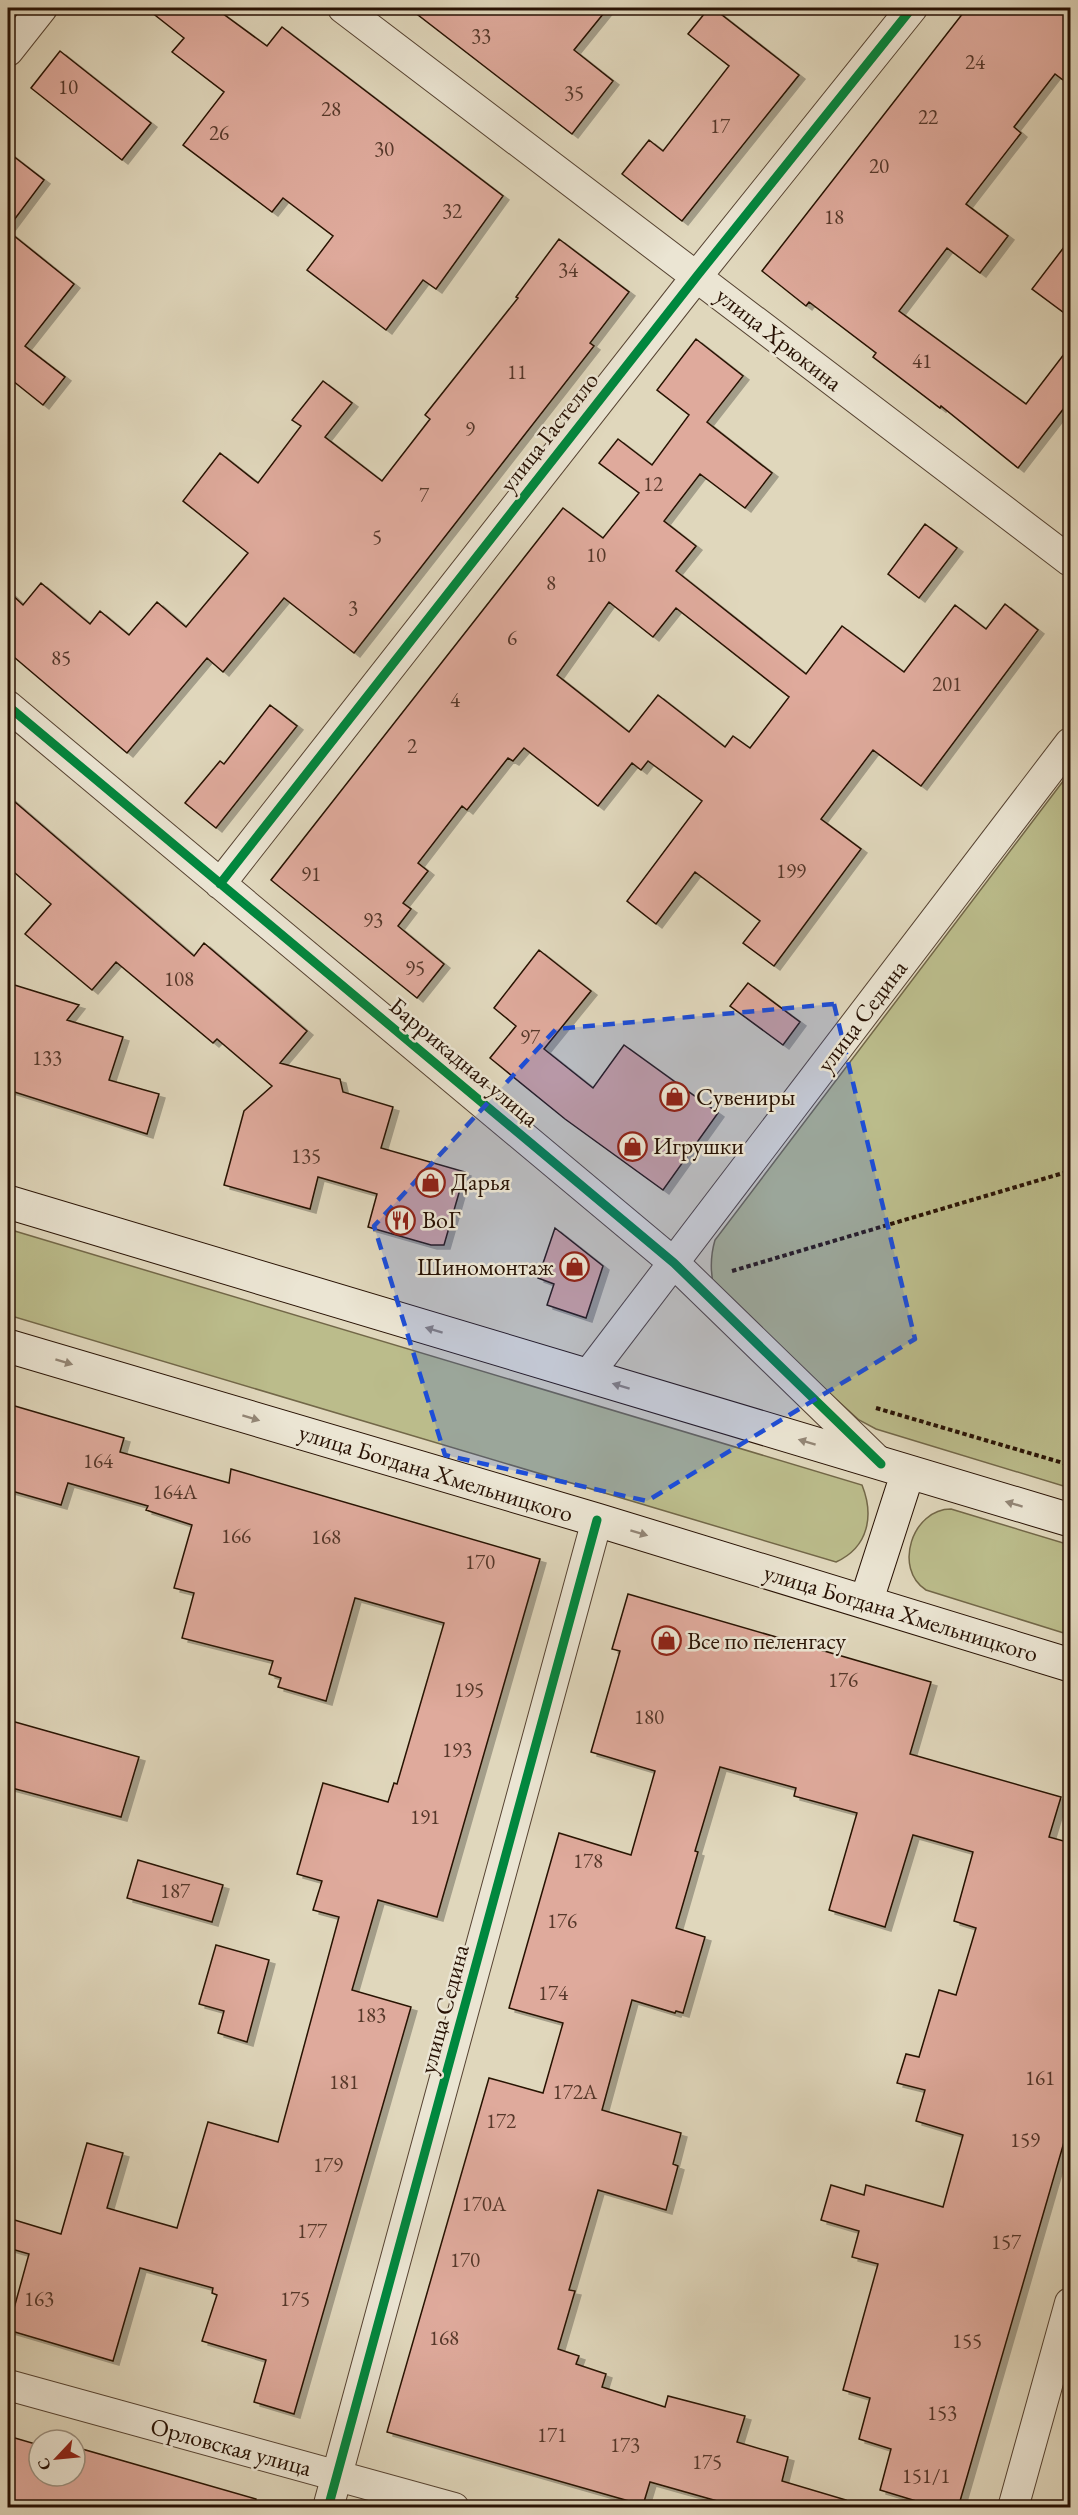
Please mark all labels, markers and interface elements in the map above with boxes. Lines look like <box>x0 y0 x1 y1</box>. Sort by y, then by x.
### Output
house number: 33 <box>471 22 491 49</box>
house number: 24 <box>965 48 986 75</box>
house number: 10 <box>58 73 78 100</box>
house number: 35 <box>564 79 584 106</box>
house number: 28 <box>321 95 341 122</box>
house number: 22 <box>918 103 938 130</box>
house number: 17 <box>710 112 731 139</box>
house number: 26 <box>209 119 229 146</box>
house number: 30 <box>374 135 394 162</box>
house number: 20 <box>869 152 889 179</box>
house number: 32 <box>442 197 462 224</box>
house number: 18 <box>824 203 844 230</box>
house number: 34 <box>558 256 579 283</box>
street label: улица Хрюкина <box>710 280 849 398</box>
house number: 41 <box>912 347 932 374</box>
house number: 11 <box>507 358 527 385</box>
street label: улица Гастелло <box>492 365 605 498</box>
house number: 9 <box>465 415 475 442</box>
house number: 12 <box>643 470 663 497</box>
house number: 7 <box>419 481 430 508</box>
house number: 5 <box>372 523 382 550</box>
house number: 10 <box>586 541 606 568</box>
house number: 8 <box>546 569 556 596</box>
house number: 3 <box>348 594 358 621</box>
house number: 6 <box>507 624 517 651</box>
house number: 85 <box>51 644 71 671</box>
house number: 201 <box>932 670 962 697</box>
house number: 4 <box>450 686 461 713</box>
house number: 2 <box>407 732 417 759</box>
house number: 199 <box>776 857 806 884</box>
house number: 91 <box>301 860 321 887</box>
house number: 93 <box>363 906 383 933</box>
street label: улица Седина <box>809 953 914 1078</box>
house number: 95 <box>405 954 425 981</box>
house number: 108 <box>164 965 194 992</box>
street label: Баррикадная улица <box>383 990 546 1134</box>
house number: 97 <box>520 1023 541 1050</box>
house number: 133 <box>32 1044 62 1071</box>
shop icon: Сувениры <box>659 1081 691 1113</box>
place label: Сувениры <box>696 1081 796 1112</box>
shop icon: Игрушки <box>616 1130 648 1162</box>
place label: Игрушки <box>653 1130 744 1161</box>
house number: 135 <box>291 1142 321 1169</box>
shop icon: Дарья <box>414 1166 446 1198</box>
place label: Дарья <box>451 1166 511 1197</box>
restaurant icon: ВоГ <box>385 1204 417 1236</box>
place label: ВоГ <box>422 1204 461 1235</box>
place label: Шиномонтаж <box>417 1251 554 1282</box>
shop icon: Шиномонтаж <box>559 1251 591 1283</box>
one-way arrow <box>425 1325 443 1334</box>
one-way arrow <box>55 1358 73 1367</box>
one-way arrow <box>612 1381 630 1390</box>
one-way arrow <box>242 1414 260 1423</box>
street label: улица Богдана Хмельницкого <box>295 1416 577 1529</box>
one-way arrow <box>798 1437 816 1446</box>
house number: 164 <box>83 1447 114 1474</box>
house number: 164А <box>153 1478 198 1505</box>
one-way arrow <box>1005 1499 1023 1508</box>
house number: 166 <box>221 1522 251 1549</box>
house number: 168 <box>311 1523 341 1550</box>
one-way arrow <box>630 1529 648 1538</box>
house number: 170 <box>465 1548 495 1575</box>
street label: улица Богдана Хмельницкого <box>760 1556 1042 1669</box>
shop icon: Все по пеленгасу <box>650 1625 682 1657</box>
place label: Все по пеленгасу <box>687 1625 846 1656</box>
house number: 176 <box>828 1666 858 1693</box>
house number: 195 <box>454 1676 484 1703</box>
house number: 180 <box>634 1703 664 1730</box>
house number: 193 <box>442 1736 472 1763</box>
house number: 191 <box>410 1803 440 1830</box>
house number: 178 <box>573 1847 603 1874</box>
house number: 187 <box>160 1877 191 1904</box>
house number: 176 <box>547 1907 577 1934</box>
street label: улица Седина <box>411 1940 476 2077</box>
house number: 174 <box>538 1979 569 2006</box>
house number: 183 <box>356 2001 386 2028</box>
house number: 161 <box>1025 2064 1055 2091</box>
house number: 181 <box>329 2068 359 2095</box>
house number: 172А <box>553 2078 598 2105</box>
house number: 172 <box>486 2107 516 2134</box>
house number: 159 <box>1010 2126 1040 2153</box>
house number: 179 <box>313 2151 343 2178</box>
house number: 170А <box>462 2190 507 2217</box>
house number: 177 <box>297 2217 328 2244</box>
house number: 157 <box>991 2228 1022 2255</box>
house number: 170 <box>450 2246 480 2273</box>
house number: 163 <box>24 2285 54 2312</box>
house number: 175 <box>280 2285 310 2312</box>
house number: 168 <box>429 2324 459 2351</box>
house number: 155 <box>952 2327 982 2354</box>
house number: 153 <box>927 2399 957 2426</box>
street label: Орловская улица <box>147 2410 315 2483</box>
house number: 171 <box>537 2421 567 2448</box>
north arrow <box>27 2428 87 2488</box>
house number: 173 <box>610 2431 640 2458</box>
house number: 175 <box>692 2448 722 2475</box>
text: С <box>32 2455 56 2474</box>
house number: 151/1 <box>902 2462 950 2489</box>

